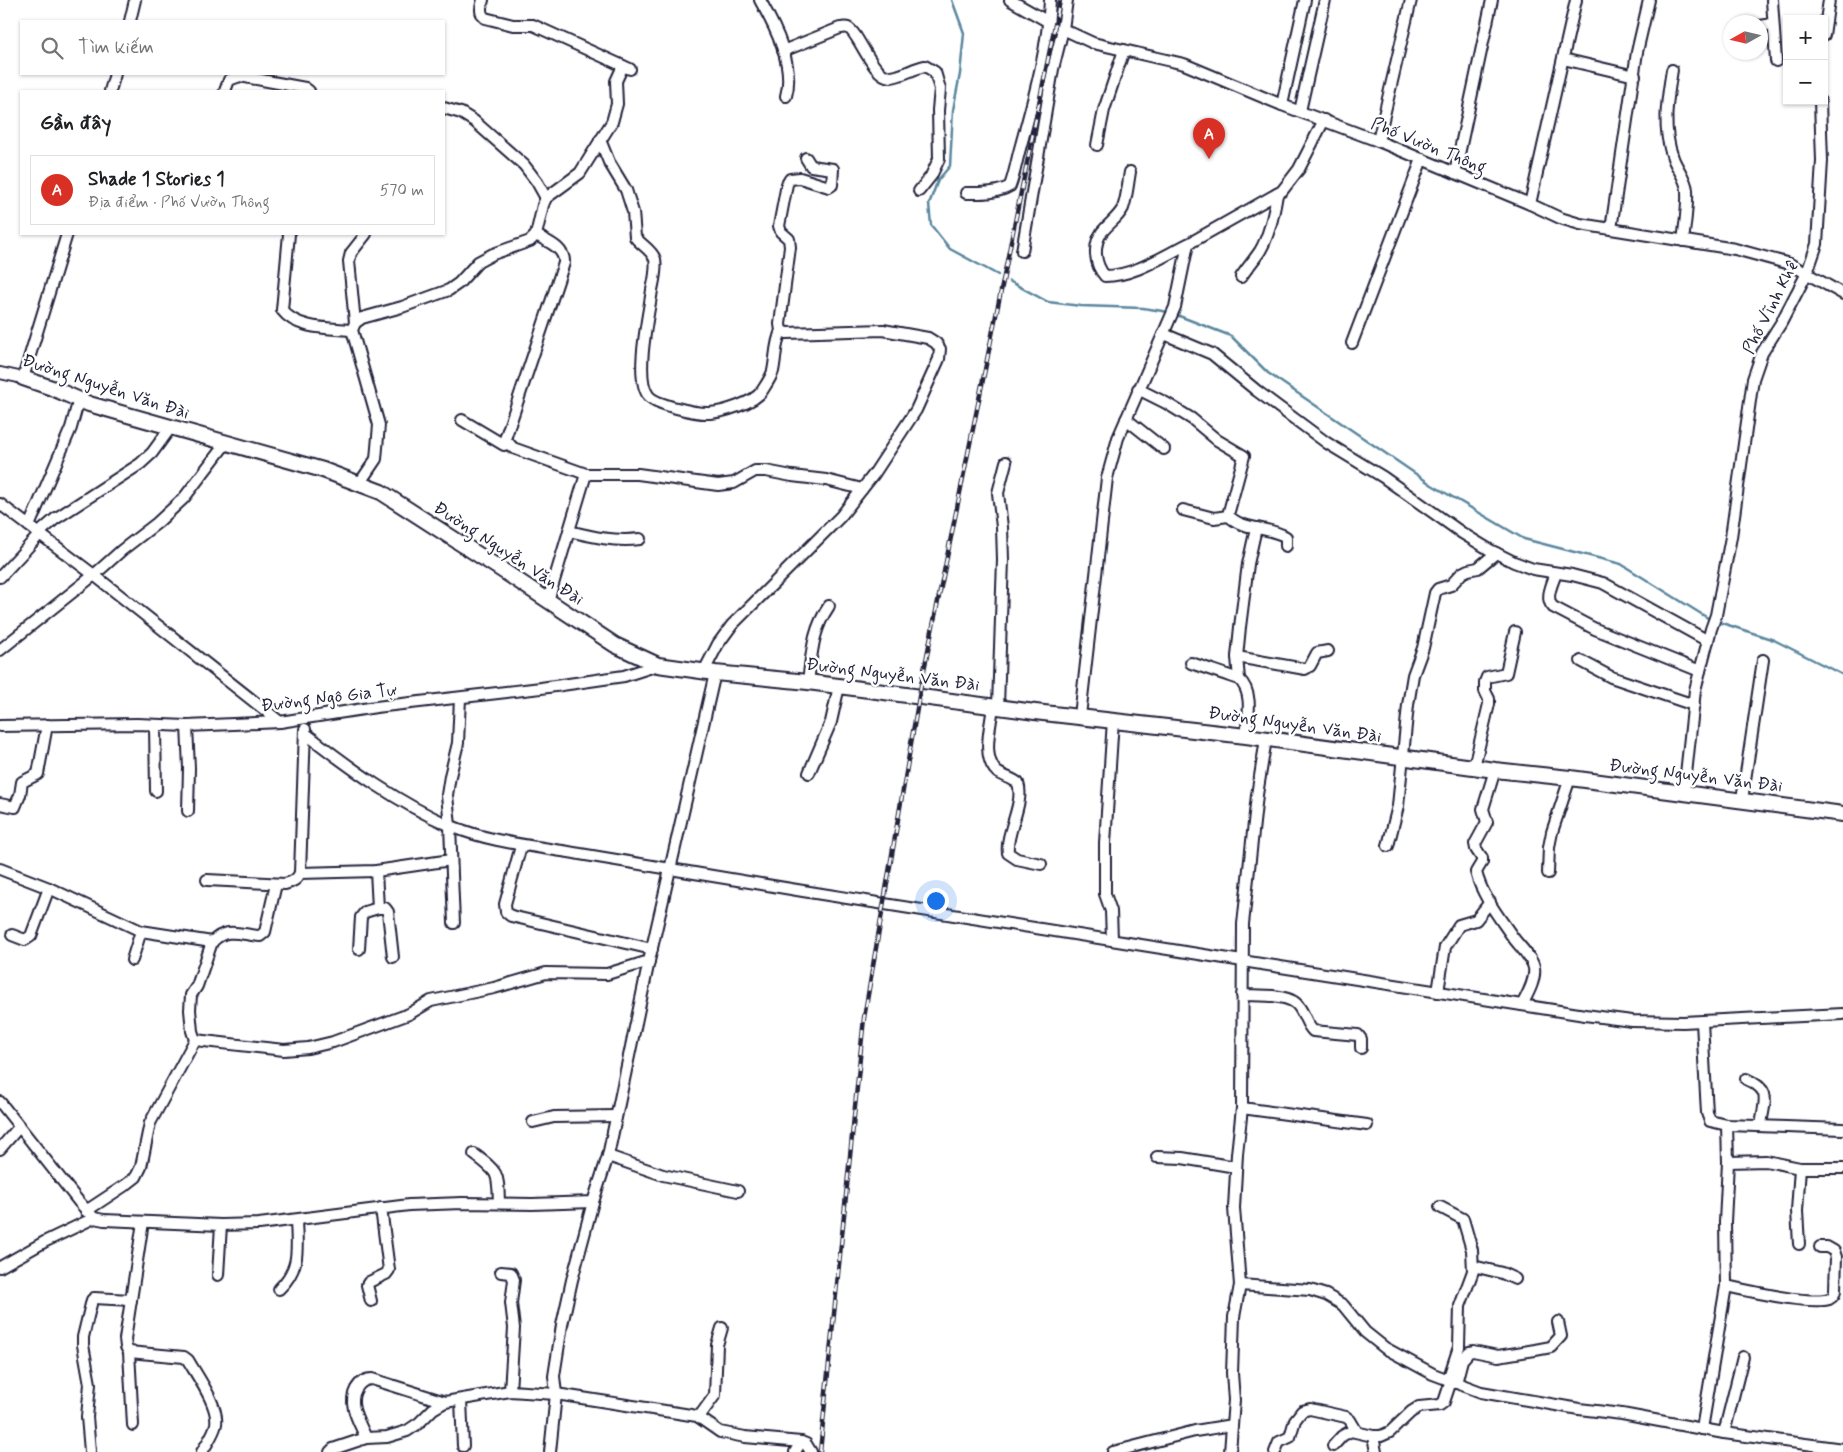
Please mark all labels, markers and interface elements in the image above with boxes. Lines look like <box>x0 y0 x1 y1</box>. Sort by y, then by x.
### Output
north arrow <box>1723 15 1768 60</box>
map controls <box>1783 15 1828 105</box>
button: + <box>1783 15 1828 60</box>
search box <box>20 20 445 75</box>
icon: search <box>38 34 66 62</box>
text: Tìm kiếm <box>78 35 154 60</box>
button: − <box>1783 60 1828 105</box>
text: Gần đây <box>40 109 111 137</box>
street label: Phố Vườn Thông <box>1367 112 1490 182</box>
pin: A <box>1193 118 1225 159</box>
text: Shade 1 Stories 1 <box>88 167 225 192</box>
text: A <box>52 180 62 201</box>
text: 570 m <box>380 180 424 201</box>
text: Địa điểm · Phố Vườn Thông <box>88 192 270 213</box>
street label: Phố Vĩnh Khê <box>1737 256 1805 358</box>
street label: Đường Nguyễn Văn Đài <box>18 349 192 427</box>
street label: Đường Nguyễn Văn Đài <box>428 496 588 613</box>
street label: Đường Nguyễn Văn Đài <box>805 652 981 700</box>
street label: Đường Ngô Gia Tự <box>260 678 399 720</box>
street label: Đường Nguyễn Văn Đài <box>1207 701 1383 751</box>
street label: Đường Nguyễn Văn Đài <box>1608 753 1784 801</box>
your location <box>923 888 949 914</box>

